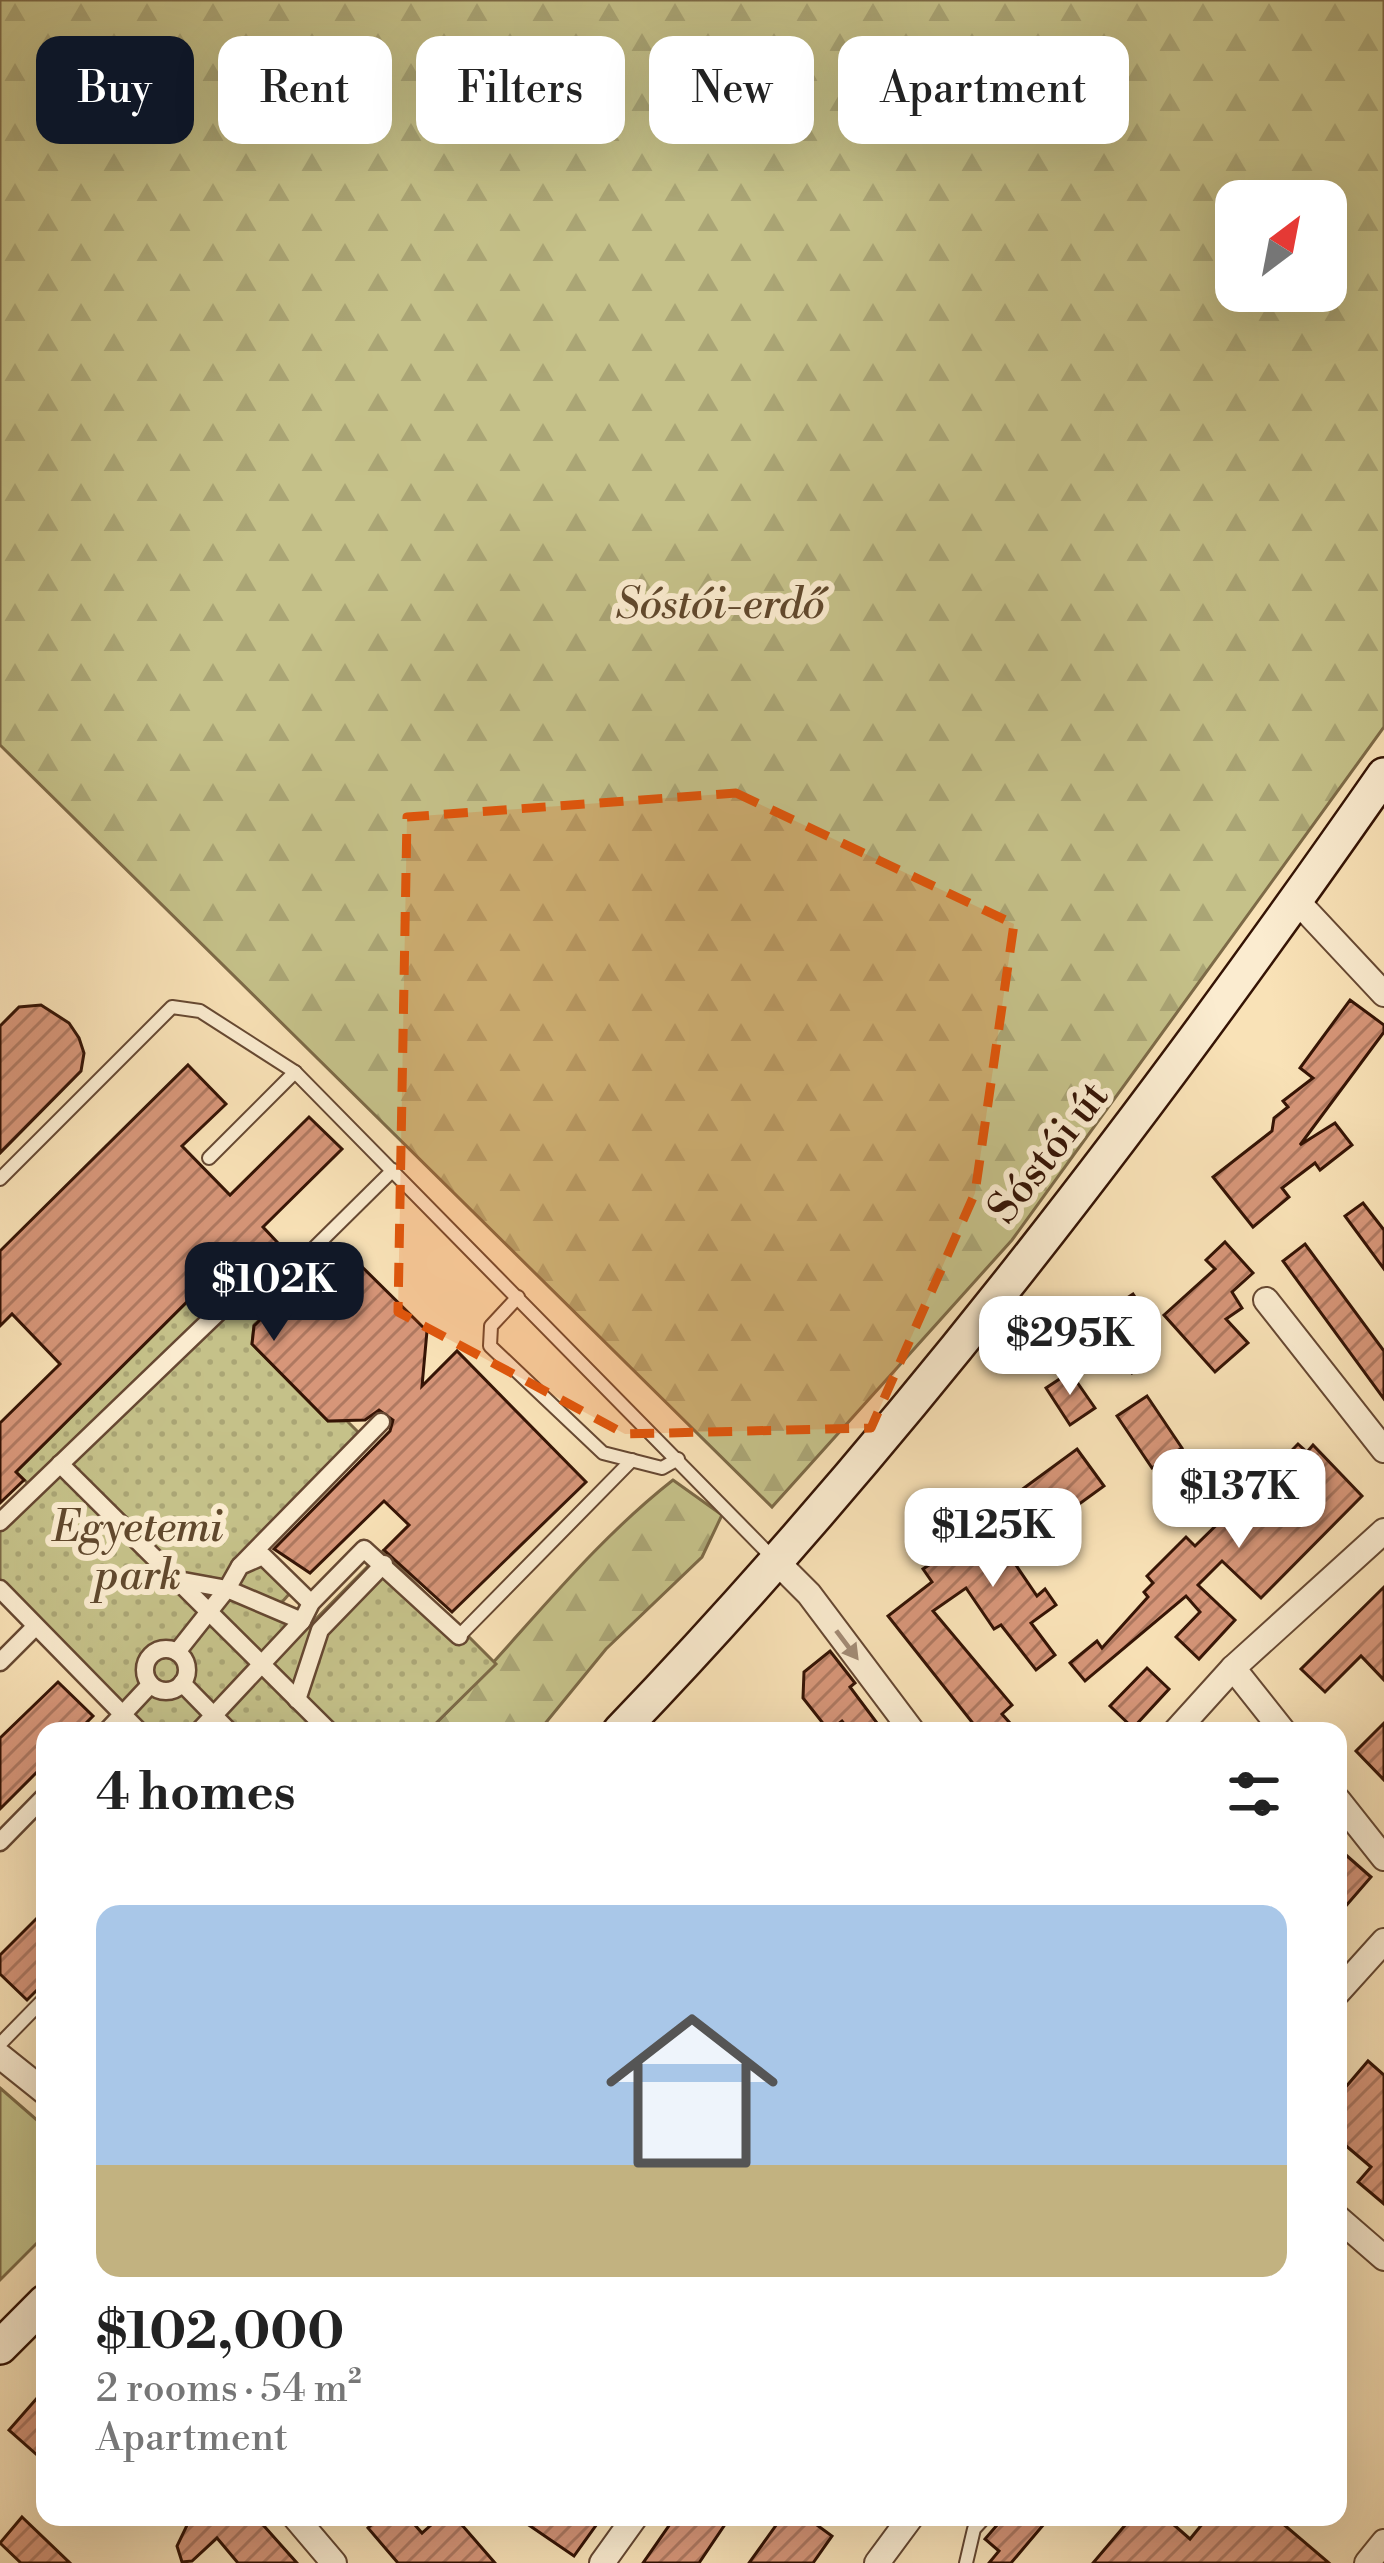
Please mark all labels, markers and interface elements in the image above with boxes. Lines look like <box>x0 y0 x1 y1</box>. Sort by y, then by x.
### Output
chip: Buy <box>36 36 194 144</box>
chip: Rent <box>218 36 392 144</box>
chip: Filters <box>416 36 625 144</box>
chip: New <box>649 36 814 144</box>
chip: Apartment <box>838 36 1129 144</box>
north arrow <box>1215 180 1347 312</box>
map controls <box>1215 180 1347 312</box>
park label: Sóstói-erdő <box>615 579 830 632</box>
street label: Sóstói út <box>977 1071 1121 1235</box>
pin: $102K <box>190 1242 358 1344</box>
text: $102K <box>212 1256 336 1305</box>
pin: $295K <box>986 1296 1154 1398</box>
text: $295K <box>1006 1310 1134 1359</box>
pin: $137K <box>1155 1449 1323 1551</box>
text: $137K <box>1179 1463 1299 1512</box>
pin: $125K <box>909 1488 1077 1590</box>
park label: Egyetemi park <box>51 1502 224 1603</box>
text: $125K <box>932 1502 1054 1551</box>
one-way arrow <box>834 1629 859 1661</box>
icon: filters <box>1221 1761 1287 1827</box>
text: 4 homes <box>96 1762 296 1826</box>
icon: home <box>584 1983 800 2199</box>
text: $102,000 <box>96 2301 344 2365</box>
text: 2 rooms · 54 m² <box>96 2365 362 2414</box>
text: Apartment <box>96 2414 288 2463</box>

